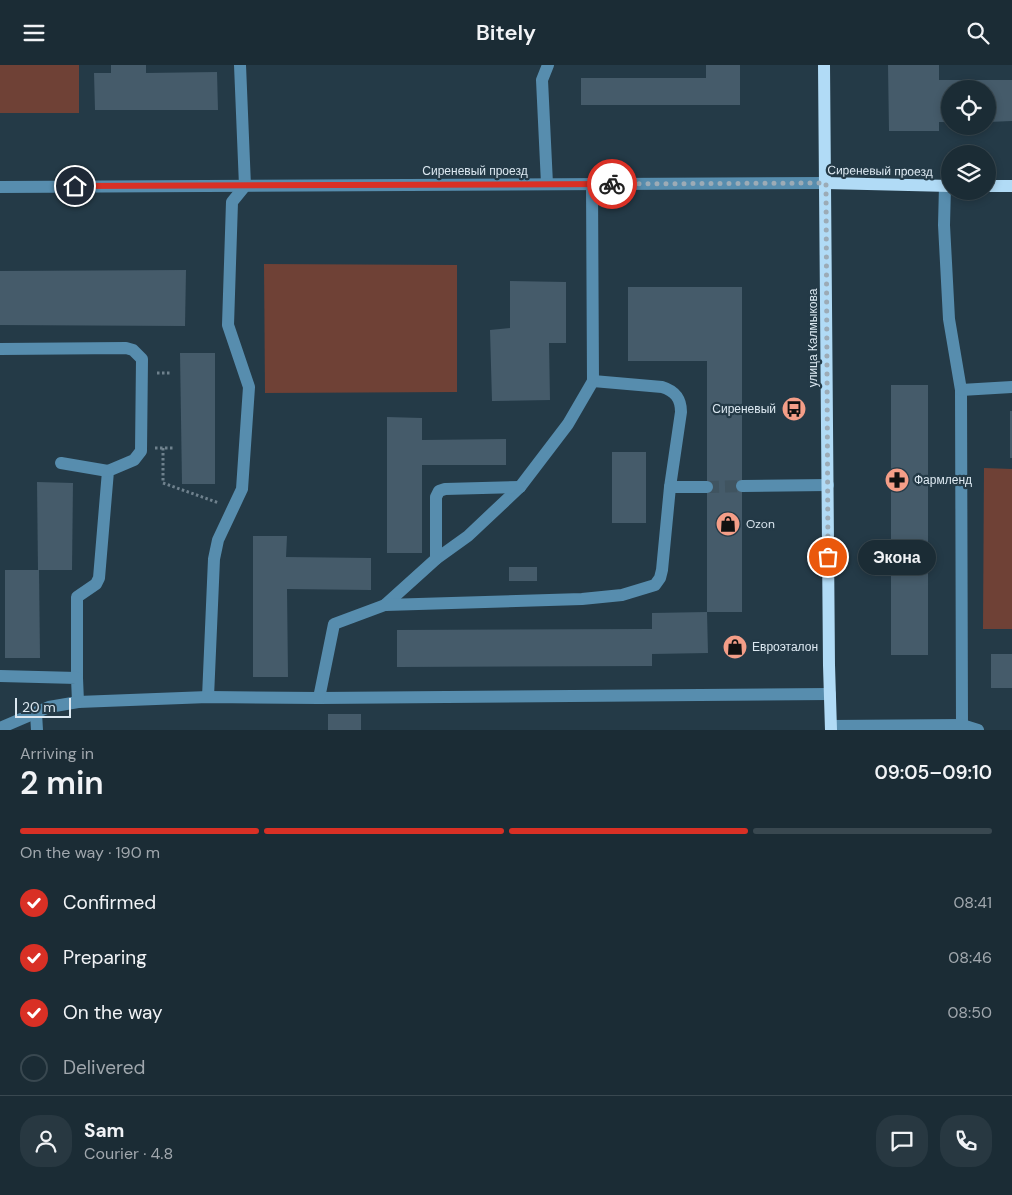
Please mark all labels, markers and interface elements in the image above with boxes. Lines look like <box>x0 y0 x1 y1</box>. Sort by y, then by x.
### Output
text: Bitely <box>476 18 536 47</box>
icon: menu <box>20 19 48 47</box>
icon: search <box>964 19 992 47</box>
map controls <box>941 80 996 200</box>
button: locate <box>941 80 996 135</box>
button: layers <box>941 145 996 200</box>
courier <box>587 159 637 209</box>
street label: Сиреневый проезд <box>827 162 933 180</box>
street label: Сиреневый проезд <box>422 163 528 179</box>
pin <box>54 165 96 207</box>
icon: bike <box>598 170 626 198</box>
icon: home <box>61 172 89 200</box>
street label: улица Калмыкова <box>805 288 821 387</box>
bus stop icon: Сиреневый <box>781 396 807 422</box>
place label: Сиреневый <box>712 401 776 417</box>
pharmacy icon: Фармленд <box>884 467 910 493</box>
place label: Фармленд <box>914 472 972 488</box>
shop icon: Ozon <box>715 511 741 537</box>
place label: Ozon <box>746 516 775 532</box>
pin <box>807 536 849 578</box>
callout: Экона <box>858 539 936 575</box>
icon: bag <box>814 543 842 571</box>
text: Экона <box>873 547 921 568</box>
shop icon: Евроэталон <box>722 634 748 660</box>
place label: Евроэталон <box>752 639 818 655</box>
scale bar <box>15 695 71 718</box>
text: 20 m <box>22 698 56 716</box>
text: Arriving in <box>20 743 94 764</box>
text: 09:05–09:10 <box>874 760 992 785</box>
text: 2 min <box>20 762 104 804</box>
text: On the way · 190 m <box>20 842 160 863</box>
icon: check <box>20 889 48 917</box>
text: Confirmed <box>63 890 156 915</box>
text: 08:41 <box>953 892 992 913</box>
icon: check <box>20 944 48 972</box>
text: Preparing <box>63 945 147 970</box>
text: 08:46 <box>948 947 992 968</box>
icon: check <box>20 999 48 1027</box>
text: On the way <box>63 1000 163 1025</box>
text: 08:50 <box>947 1002 992 1023</box>
text: Delivered <box>63 1055 145 1080</box>
button: person <box>20 1115 72 1167</box>
button: chat <box>876 1115 928 1167</box>
button: phone <box>940 1115 992 1167</box>
text: Sam <box>84 1118 125 1143</box>
text: Courier · 4.8 <box>84 1143 173 1164</box>

